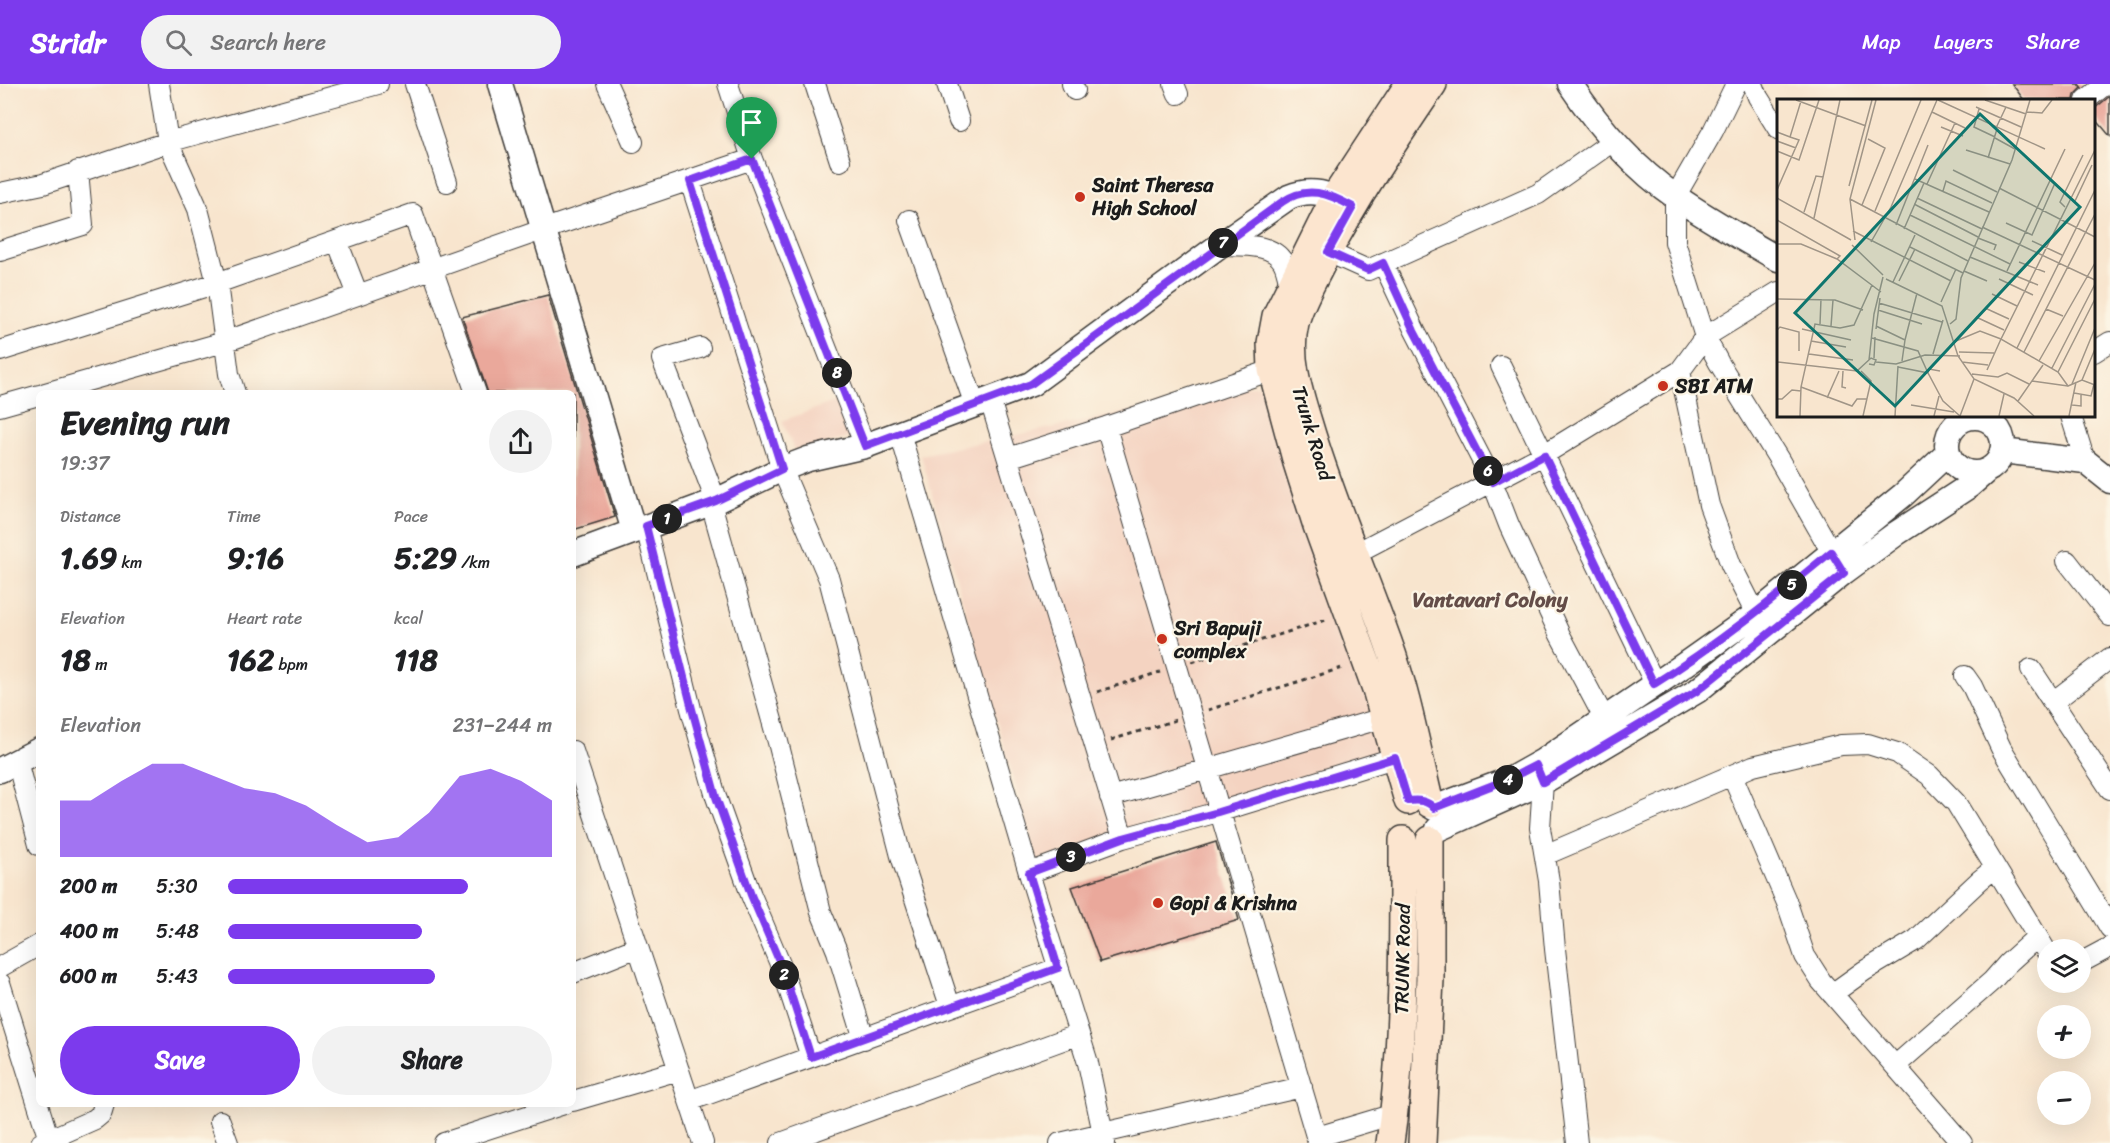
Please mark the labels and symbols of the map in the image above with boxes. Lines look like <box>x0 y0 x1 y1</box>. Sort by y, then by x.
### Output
pin <box>726 97 777 159</box>
inset map <box>1777 99 2095 417</box>
place label: Saint Theresa High School <box>1091 168 1214 226</box>
marker: Saint Theresa High School <box>1073 190 1087 204</box>
pin: 7 <box>1208 228 1238 258</box>
pin: 8 <box>822 358 852 388</box>
place label: SBI ATM <box>1674 369 1753 404</box>
marker: SBI ATM <box>1656 379 1670 393</box>
street label: Trunk Road <box>1281 381 1344 486</box>
pin: 6 <box>1473 456 1503 486</box>
pin: 1 <box>652 504 682 534</box>
pin: 5 <box>1777 570 1807 600</box>
district label: Vantavari Colony <box>1412 581 1569 619</box>
place label: Sri Bapuji complex <box>1173 611 1262 669</box>
marker: Sri Bapuji complex <box>1155 632 1169 646</box>
pin: 4 <box>1493 765 1523 795</box>
pin: 3 <box>1056 842 1086 872</box>
place label: Gopi & Krishna <box>1169 886 1297 921</box>
marker: Gopi & Krishna <box>1151 896 1165 910</box>
street label: TRUNK Road <box>1384 902 1421 1015</box>
pin: 2 <box>769 960 799 990</box>

